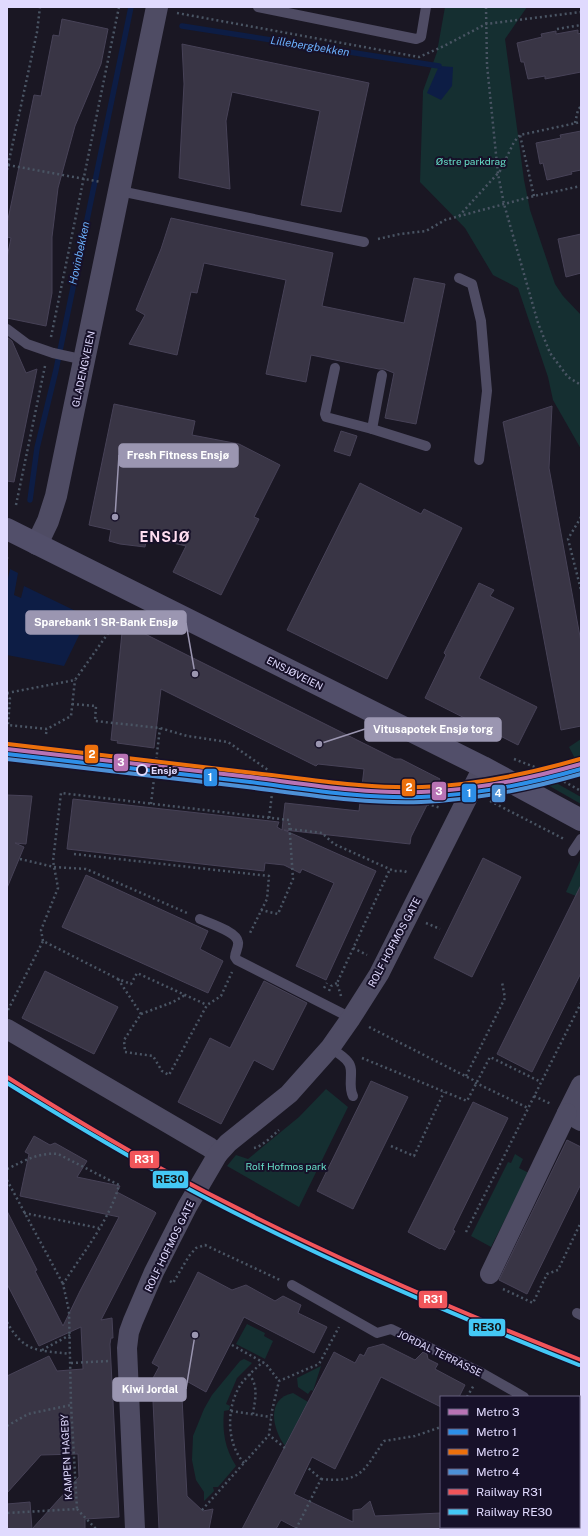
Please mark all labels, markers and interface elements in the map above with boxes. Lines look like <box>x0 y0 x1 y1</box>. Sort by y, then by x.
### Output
water label: Lillebergbekken <box>270 34 350 58</box>
park label: Østre parkdrag <box>436 155 506 167</box>
water label: Hovinbekken <box>66 220 92 286</box>
street label: GLADENGVEIEN <box>69 330 97 408</box>
callout: Fresh Fitness Ensjø <box>119 444 238 467</box>
text: Fresh Fitness Ensjø <box>127 449 230 461</box>
district label: ENSJØ <box>139 529 191 545</box>
callout: Sparebank 1 SR-Bank Ensjø <box>26 611 186 634</box>
text: Sparebank 1 SR-Bank Ensjø <box>34 616 178 628</box>
street label: ENSJØVEIEN <box>265 654 325 692</box>
callout: Vitusapotek Ensjø torg <box>365 718 501 741</box>
text: Vitusapotek Ensjø torg <box>373 723 493 735</box>
line badge: 2 <box>84 744 99 764</box>
text: 2 <box>89 748 96 760</box>
line badge: 3 <box>113 753 129 772</box>
text: 3 <box>117 756 125 768</box>
marker: Ensjø <box>136 764 148 776</box>
place label: Ensjø <box>151 764 177 776</box>
line badge: 1 <box>203 768 218 787</box>
text: 1 <box>208 771 212 783</box>
line badge: 2 <box>401 778 416 797</box>
text: 2 <box>406 781 413 793</box>
line badge: 3 <box>431 781 447 801</box>
line badge: 1 <box>461 783 477 803</box>
line badge: 4 <box>491 784 506 803</box>
text: 3 <box>435 785 443 797</box>
text: 1 <box>467 787 471 799</box>
text: 4 <box>494 787 502 799</box>
street label: ROLF HOFMOS GATE <box>365 895 423 989</box>
line badge: R31 <box>129 1150 160 1169</box>
text: R31 <box>134 1153 154 1165</box>
park label: Rolf Hofmos park <box>245 1160 327 1172</box>
line badge: RE30 <box>152 1170 189 1189</box>
text: RE30 <box>155 1173 185 1185</box>
street label: ROLF HOFMOS GATE <box>142 1198 196 1294</box>
line badge: R31 <box>418 1290 448 1309</box>
text: R31 <box>423 1293 443 1305</box>
line badge: RE30 <box>468 1318 506 1337</box>
text: RE30 <box>472 1321 502 1333</box>
street label: JORDAL TERRASSE <box>396 1327 484 1379</box>
callout: Kiwi Jordal <box>113 1378 186 1401</box>
text: Kiwi Jordal <box>122 1383 179 1395</box>
legend <box>440 1396 580 1528</box>
text: Metro 3 <box>476 1405 520 1419</box>
street label: KAMPEN HAGEBY <box>58 1414 74 1500</box>
text: Metro 1 <box>476 1425 517 1439</box>
text: Metro 2 <box>476 1445 519 1459</box>
text: Metro 4 <box>476 1465 520 1479</box>
text: Railway R31 <box>476 1485 543 1499</box>
text: Railway RE30 <box>476 1505 552 1519</box>

